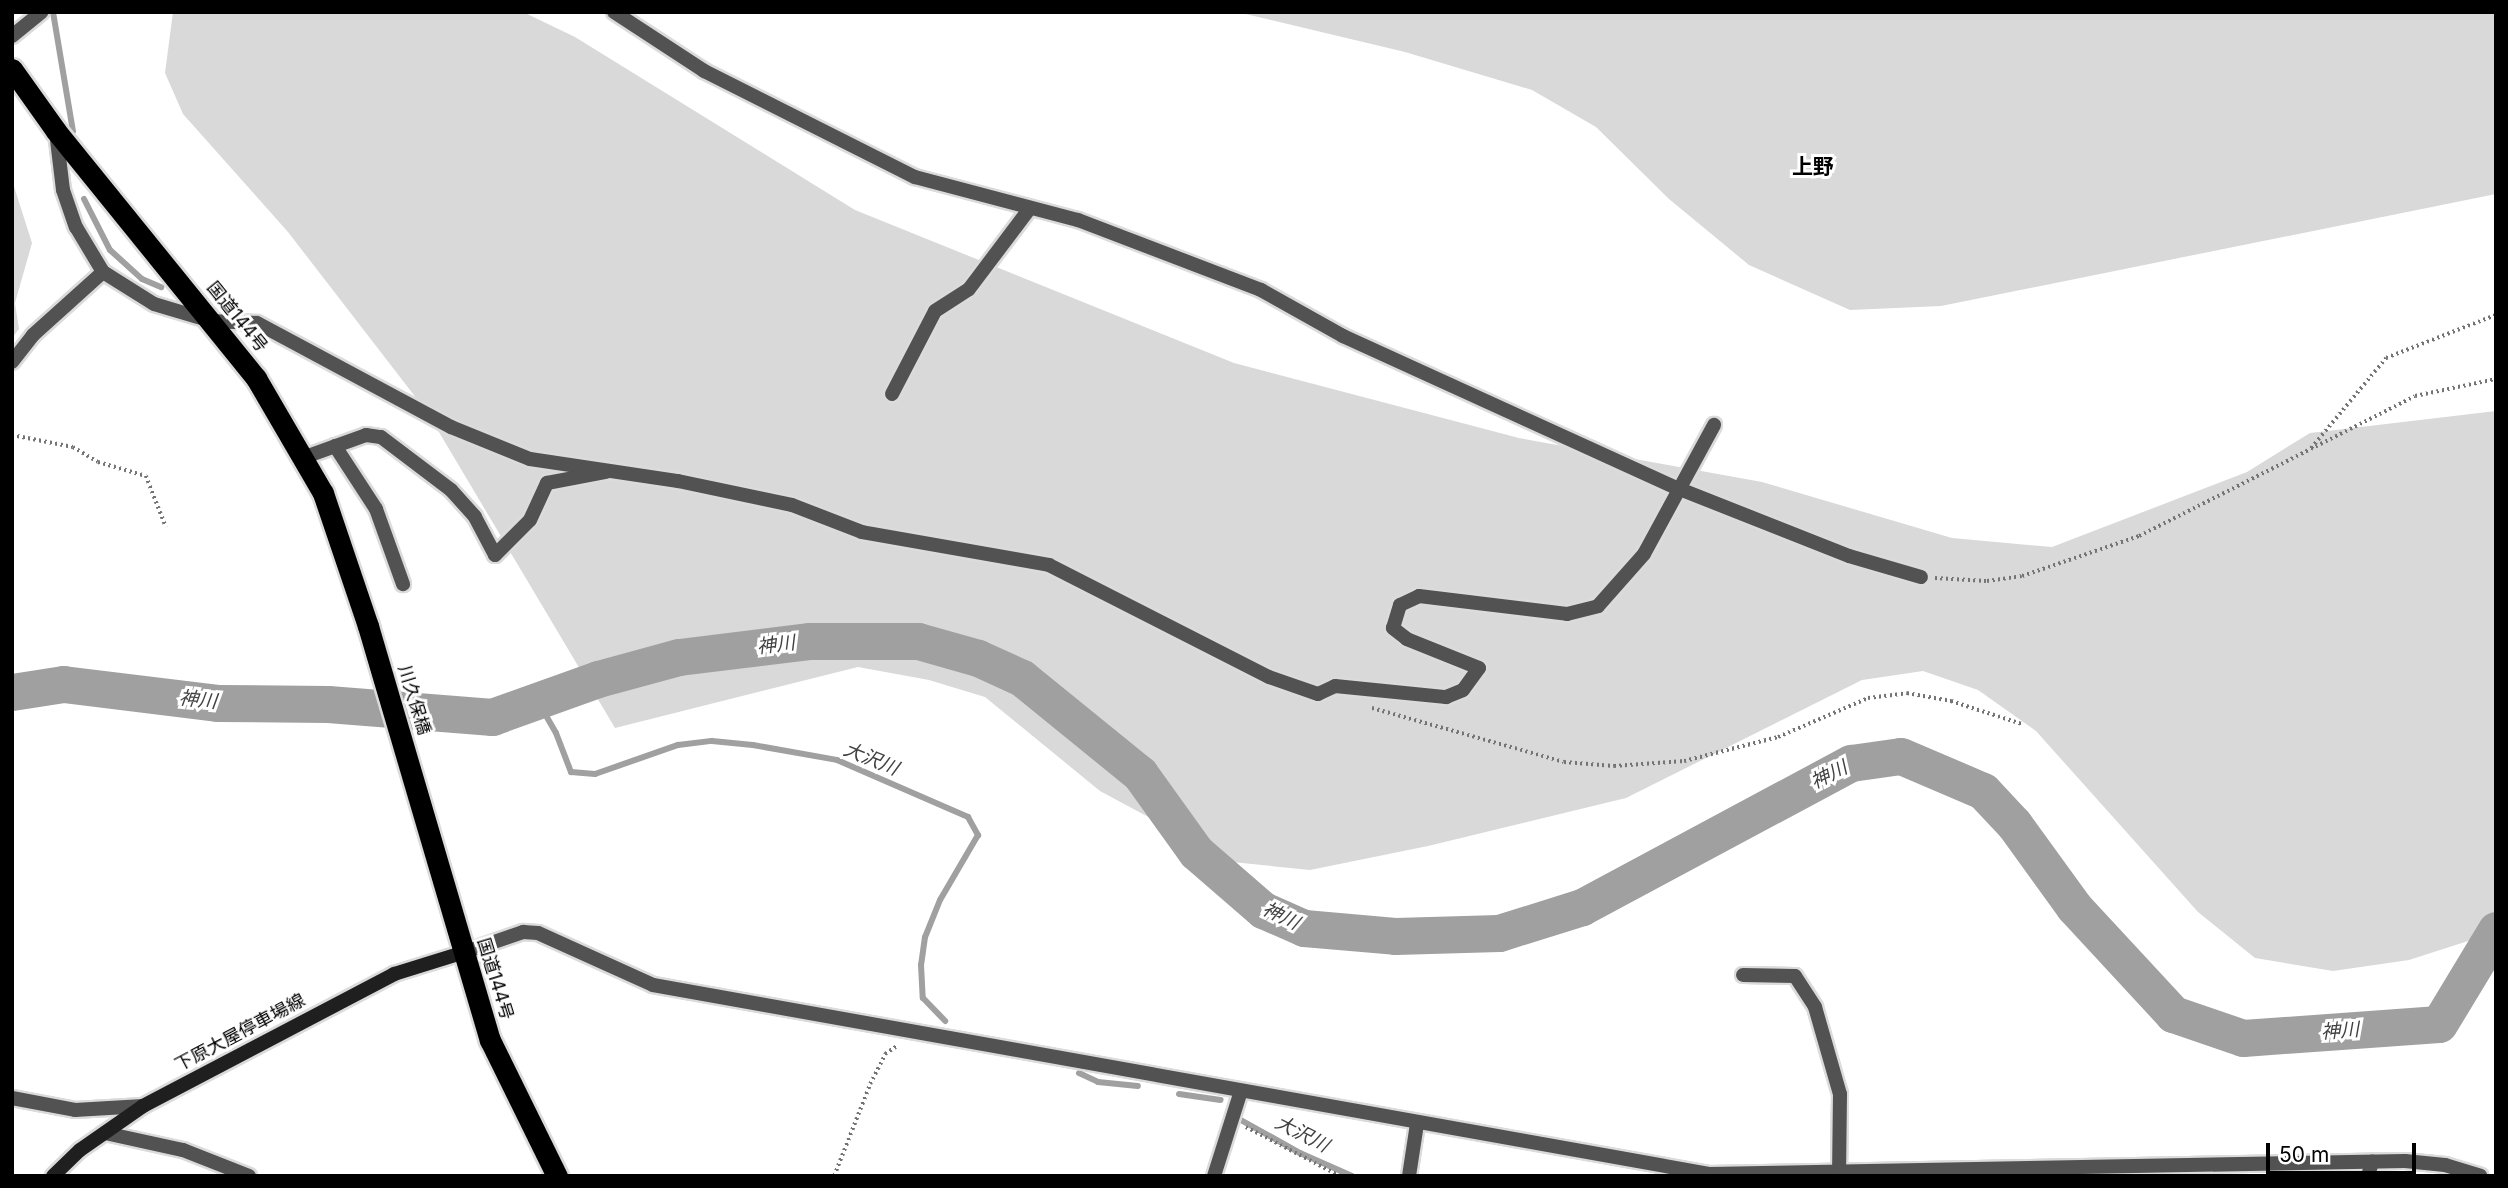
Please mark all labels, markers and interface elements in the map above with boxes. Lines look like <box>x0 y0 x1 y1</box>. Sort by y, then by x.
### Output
district label: 上野 <box>1792 154 1834 180</box>
street label: 国道144号 <box>202 277 272 357</box>
water label: 神川 <box>756 631 796 659</box>
street label: 川久保橋 <box>393 662 435 738</box>
water label: 神川 <box>178 687 218 713</box>
water label: 大沢川 <box>840 738 902 780</box>
water label: 神川 <box>1807 756 1851 794</box>
water label: 神川 <box>1259 897 1303 935</box>
street label: 国道144号 <box>472 935 518 1023</box>
street label: 下原大屋停車場線 <box>171 990 309 1076</box>
water label: 神川 <box>2320 1018 2360 1044</box>
water label: 大沢川 <box>1271 1111 1333 1157</box>
scale bar <box>2270 1128 2420 1172</box>
text: 50 m <box>2279 1142 2329 1167</box>

